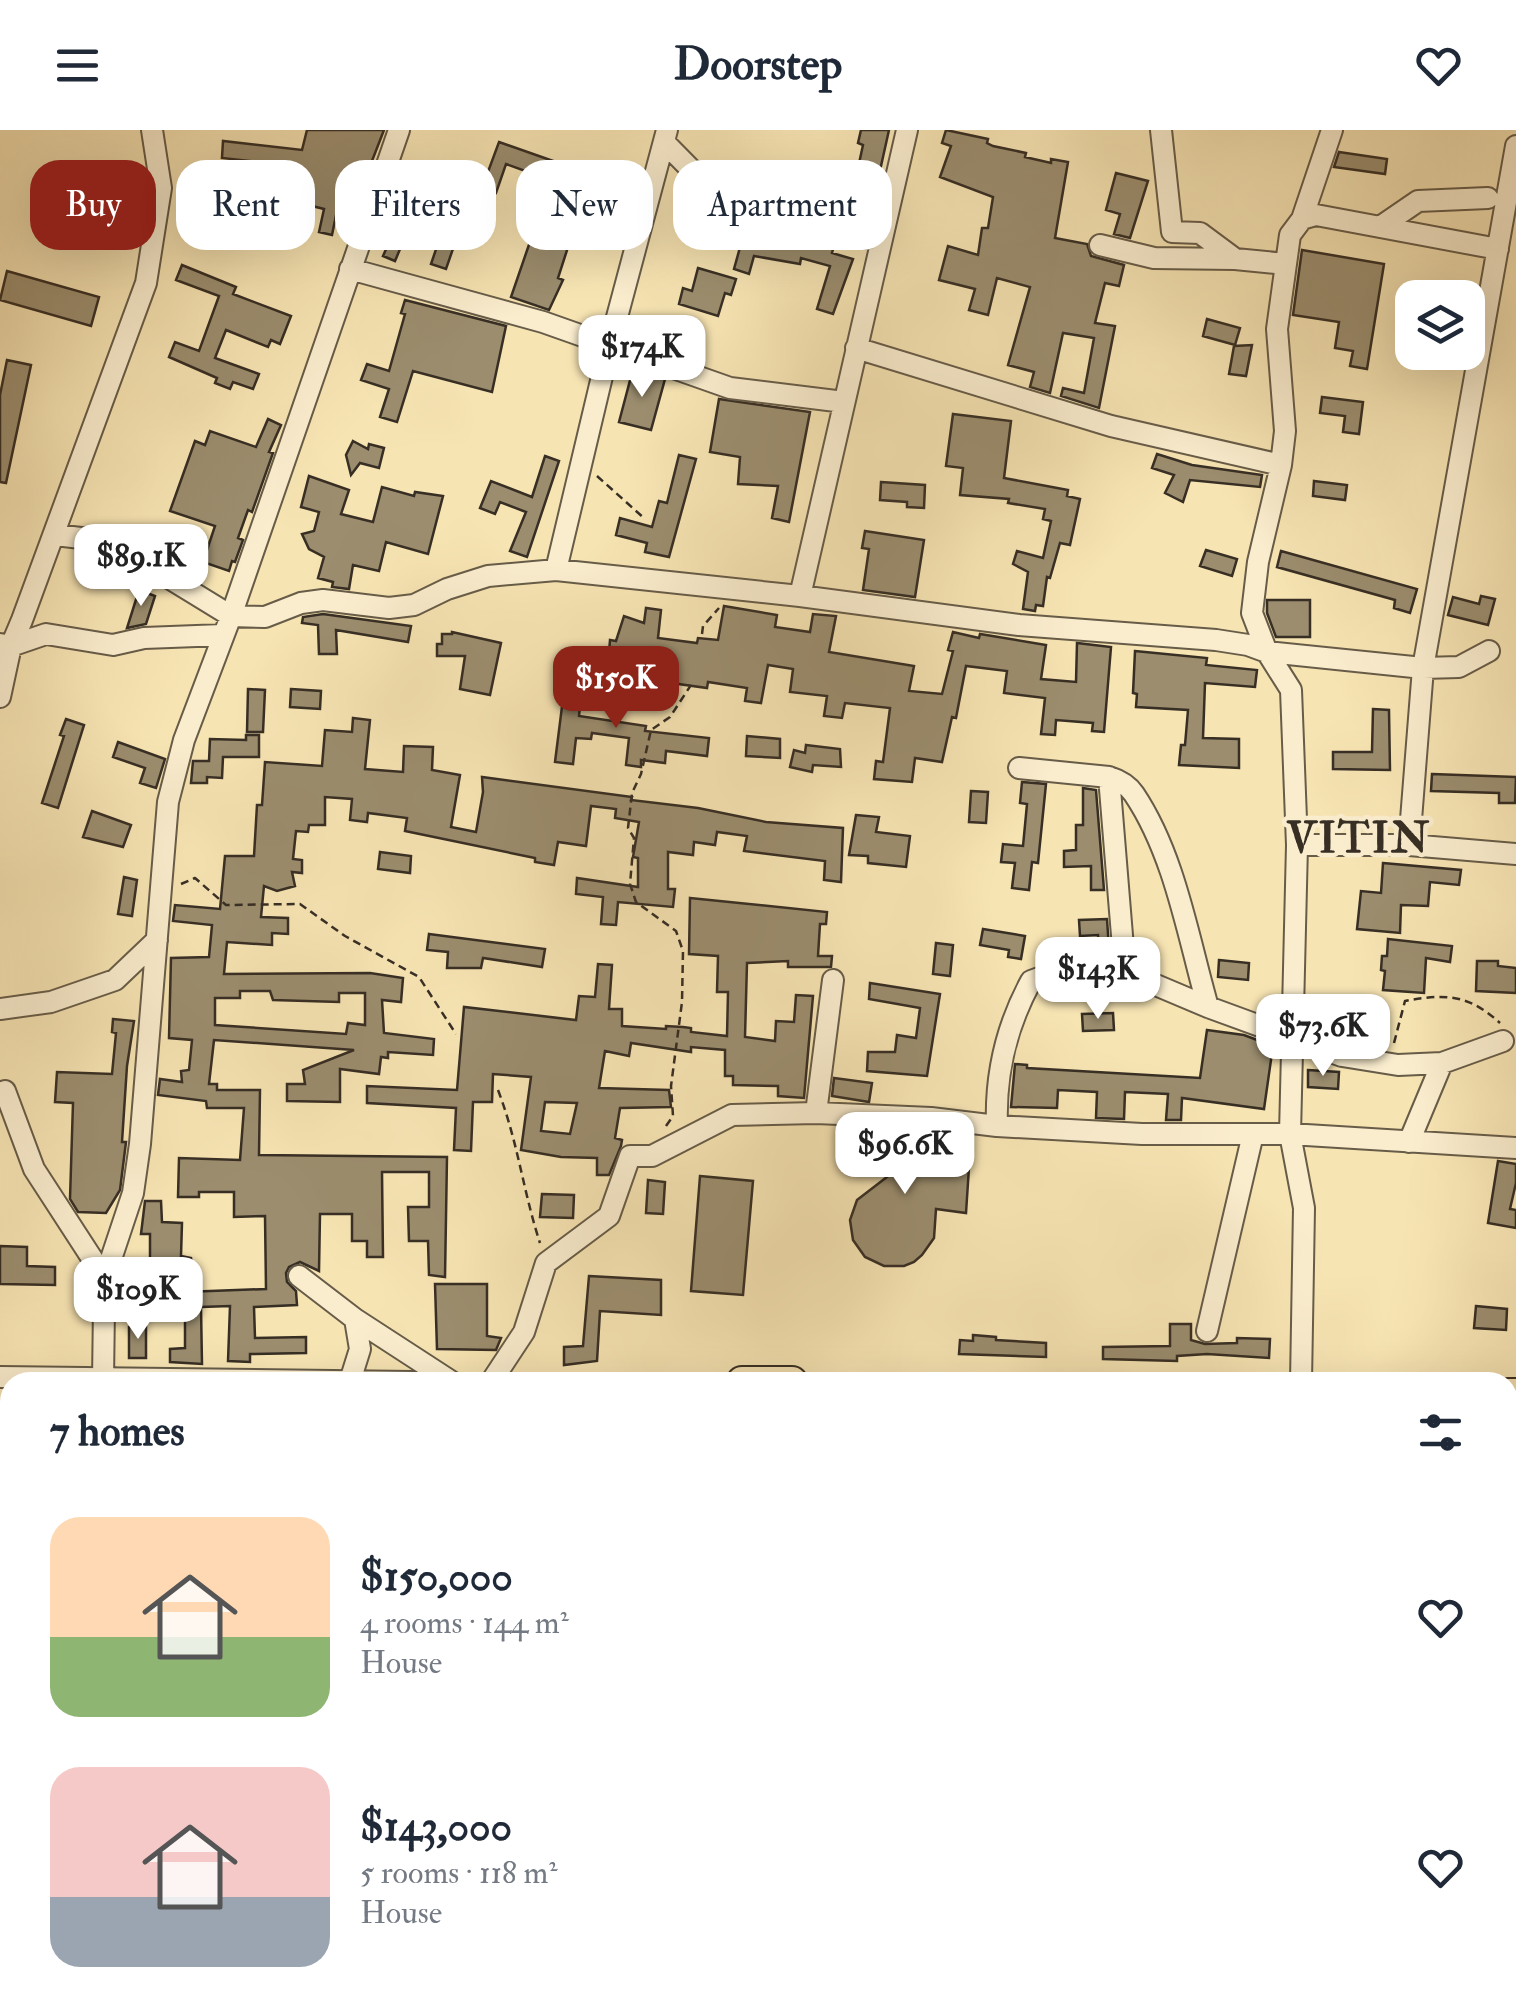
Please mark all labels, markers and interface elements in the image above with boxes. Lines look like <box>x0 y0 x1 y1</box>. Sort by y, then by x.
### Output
text: Doorstep <box>674 37 842 93</box>
icon: menu <box>50 38 105 93</box>
icon: heart <box>1411 38 1466 93</box>
chip: Buy <box>30 160 156 250</box>
chip: Rent <box>176 160 315 250</box>
chip: Filters <box>335 160 496 250</box>
chip: New <box>516 160 653 250</box>
chip: Apartment <box>673 160 892 250</box>
map controls <box>1395 280 1485 370</box>
button: layers <box>1395 280 1485 370</box>
pin: $174K <box>572 315 712 400</box>
text: $174K <box>601 327 683 367</box>
pin: $89.1K <box>60 524 222 609</box>
text: $89.1K <box>96 536 186 576</box>
pin: $150K <box>546 646 686 731</box>
text: $150K <box>575 658 657 698</box>
district label: VITIN <box>1287 813 1431 865</box>
pin: $143K <box>1028 937 1168 1022</box>
text: $143K <box>1057 949 1139 989</box>
pin: $73.6K <box>1242 994 1404 1079</box>
text: $73.6K <box>1278 1006 1368 1046</box>
pin: $96.6K <box>824 1112 986 1197</box>
text: $96.6K <box>857 1124 953 1164</box>
pin: $109K <box>68 1257 208 1342</box>
text: $109K <box>96 1269 180 1309</box>
icon: filters <box>1413 1405 1468 1460</box>
text: 7 homes <box>50 1406 185 1458</box>
text: $150,000 <box>360 1551 513 1603</box>
icon: home <box>130 1557 250 1677</box>
icon: heart <box>1413 1590 1468 1645</box>
text: 4 rooms · 144 m² <box>360 1603 569 1643</box>
text: House <box>360 1643 442 1683</box>
text: $143,000 <box>360 1801 512 1853</box>
icon: home <box>130 1807 250 1927</box>
icon: heart <box>1413 1840 1468 1895</box>
text: 5 rooms · 118 m² <box>360 1853 557 1893</box>
text: House <box>360 1893 442 1933</box>

